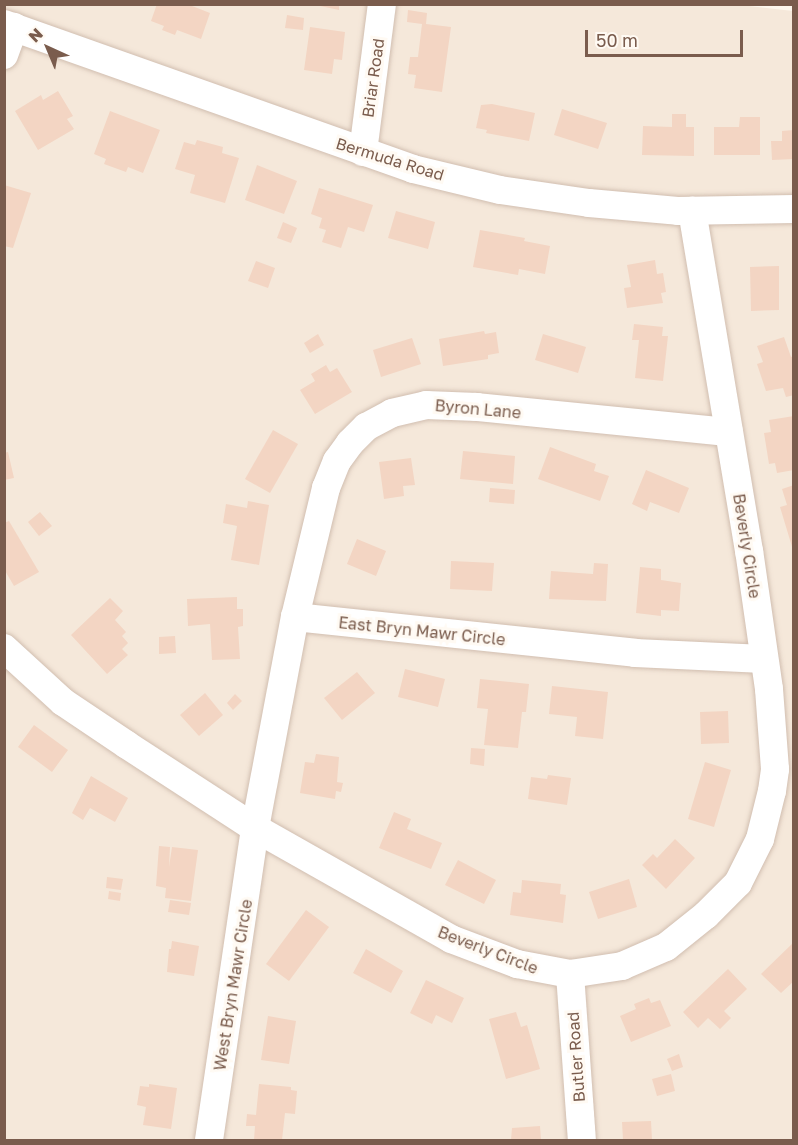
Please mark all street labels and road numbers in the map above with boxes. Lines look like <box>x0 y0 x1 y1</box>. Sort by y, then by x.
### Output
street label: Briar Road <box>358 37 388 119</box>
street label: Bermuda Road <box>334 133 446 185</box>
street label: Byron Lane <box>434 396 522 422</box>
street label: Beverly Circle <box>729 492 765 600</box>
street label: East Bryn Mawr Circle <box>338 613 506 649</box>
street label: West Bryn Mawr Circle <box>210 898 256 1072</box>
street label: Beverly Circle <box>435 922 541 978</box>
street label: Butler Road <box>563 1011 589 1103</box>

